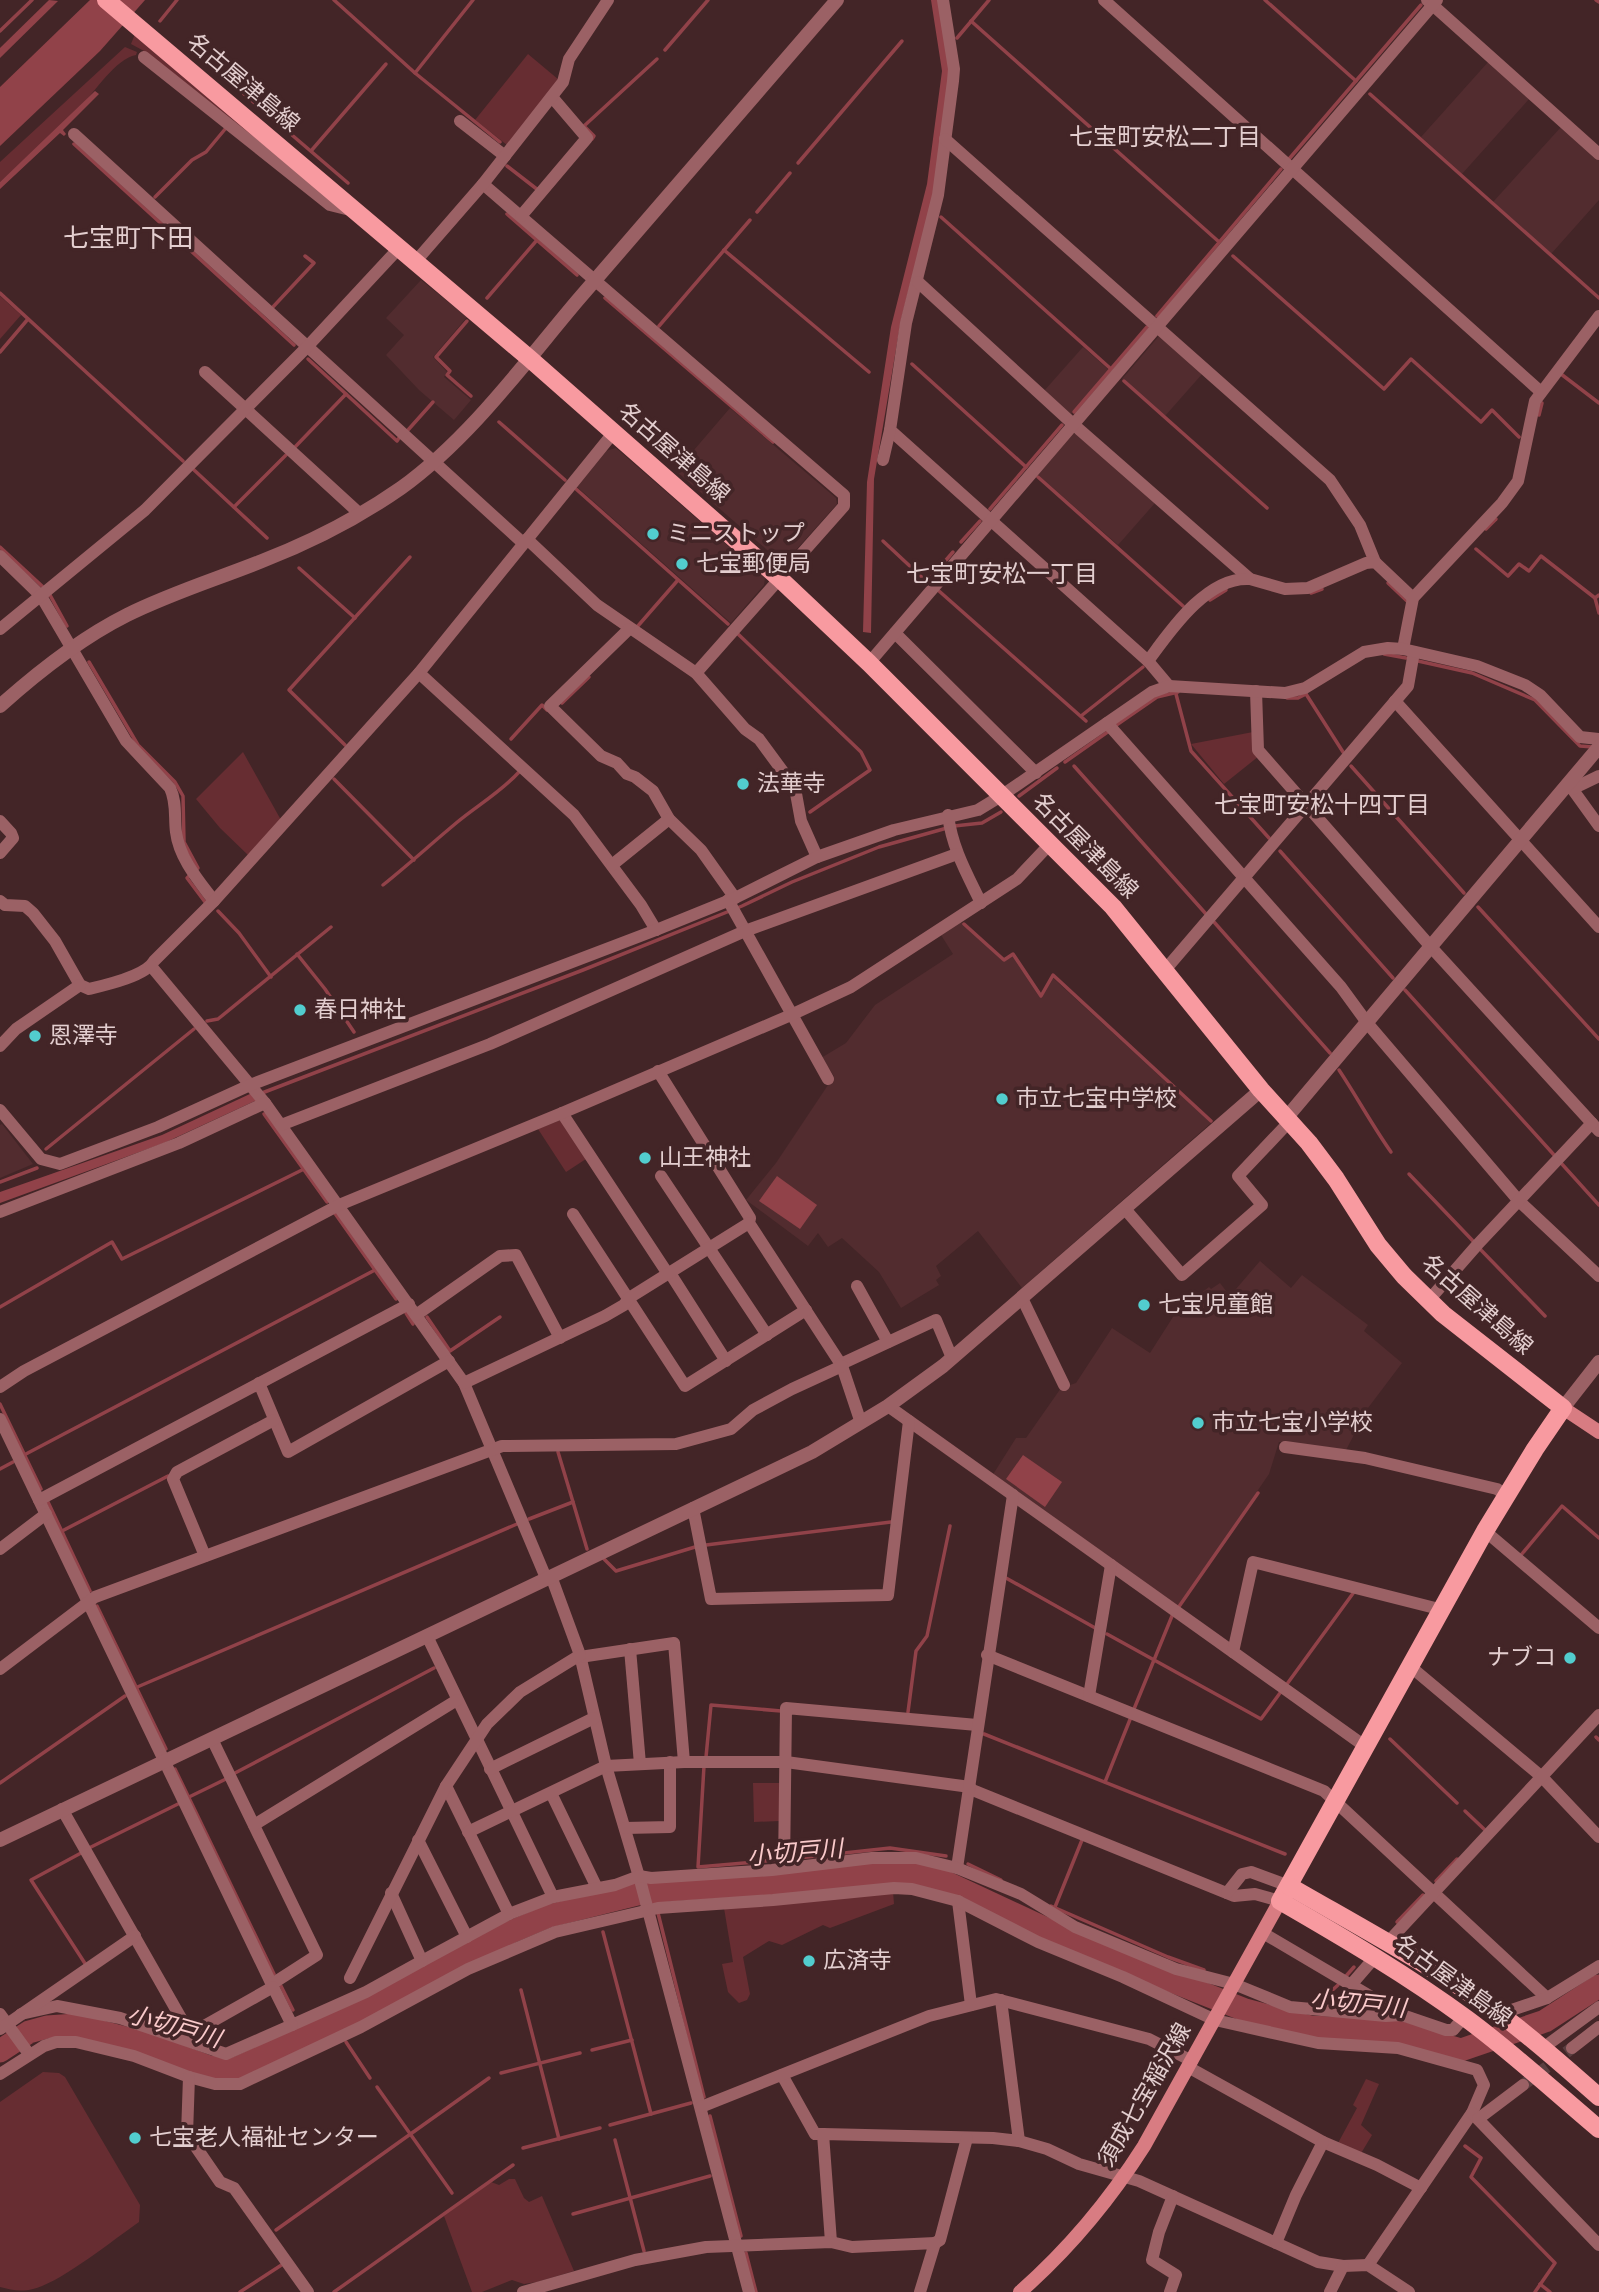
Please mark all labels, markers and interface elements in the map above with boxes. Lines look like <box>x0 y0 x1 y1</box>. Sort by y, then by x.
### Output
street label: 名古屋津島線 <box>181 28 305 138</box>
district label: 七宝町安松二丁目 <box>1069 123 1261 152</box>
district label: 七宝町下田 <box>63 224 193 255</box>
street label: 名古屋津島線 <box>613 397 735 509</box>
place label: ミニストップ <box>667 520 805 548</box>
marker: ミニストップ <box>645 526 661 542</box>
place label: 七宝郵便局 <box>696 550 811 578</box>
marker: 七宝郵便局 <box>674 556 690 572</box>
district label: 七宝町安松一丁目 <box>906 560 1098 589</box>
place label: 法華寺 <box>757 770 826 798</box>
marker: 法華寺 <box>735 776 751 792</box>
street label: 名古屋津島線 <box>1026 787 1144 905</box>
district label: 七宝町安松十四丁目 <box>1214 791 1430 820</box>
place label: 春日神社 <box>314 996 406 1024</box>
marker: 春日神社 <box>292 1002 308 1018</box>
place label: 恩澤寺 <box>49 1022 118 1050</box>
marker: 恩澤寺 <box>27 1028 43 1044</box>
place label: 市立七宝中学校 <box>1016 1085 1177 1113</box>
marker: 市立七宝中学校 <box>994 1091 1010 1107</box>
place label: 山王神社 <box>659 1144 751 1172</box>
marker: 山王神社 <box>637 1150 653 1166</box>
street label: 名古屋津島線 <box>1416 1249 1538 1361</box>
place label: 七宝児童館 <box>1158 1291 1273 1319</box>
marker: 七宝児童館 <box>1136 1297 1152 1313</box>
place label: 市立七宝小学校 <box>1212 1409 1373 1437</box>
marker: 市立七宝小学校 <box>1190 1415 1206 1431</box>
place label: ナブコ <box>1487 1644 1556 1672</box>
marker: ナブコ <box>1562 1650 1578 1666</box>
water label: 小切戸川 <box>746 1834 847 1872</box>
street label: 名古屋津島線 <box>1389 1929 1517 2033</box>
place label: 広済寺 <box>823 1947 892 1975</box>
marker: 広済寺 <box>801 1953 817 1969</box>
water label: 小切戸川 <box>1309 1985 1410 2024</box>
water label: 小切戸川 <box>124 2000 227 2055</box>
street label: 須成七宝稲沢線 <box>1093 2018 1197 2172</box>
place label: 七宝老人福祉センター <box>149 2124 379 2152</box>
marker: 七宝老人福祉センター <box>127 2130 143 2146</box>

